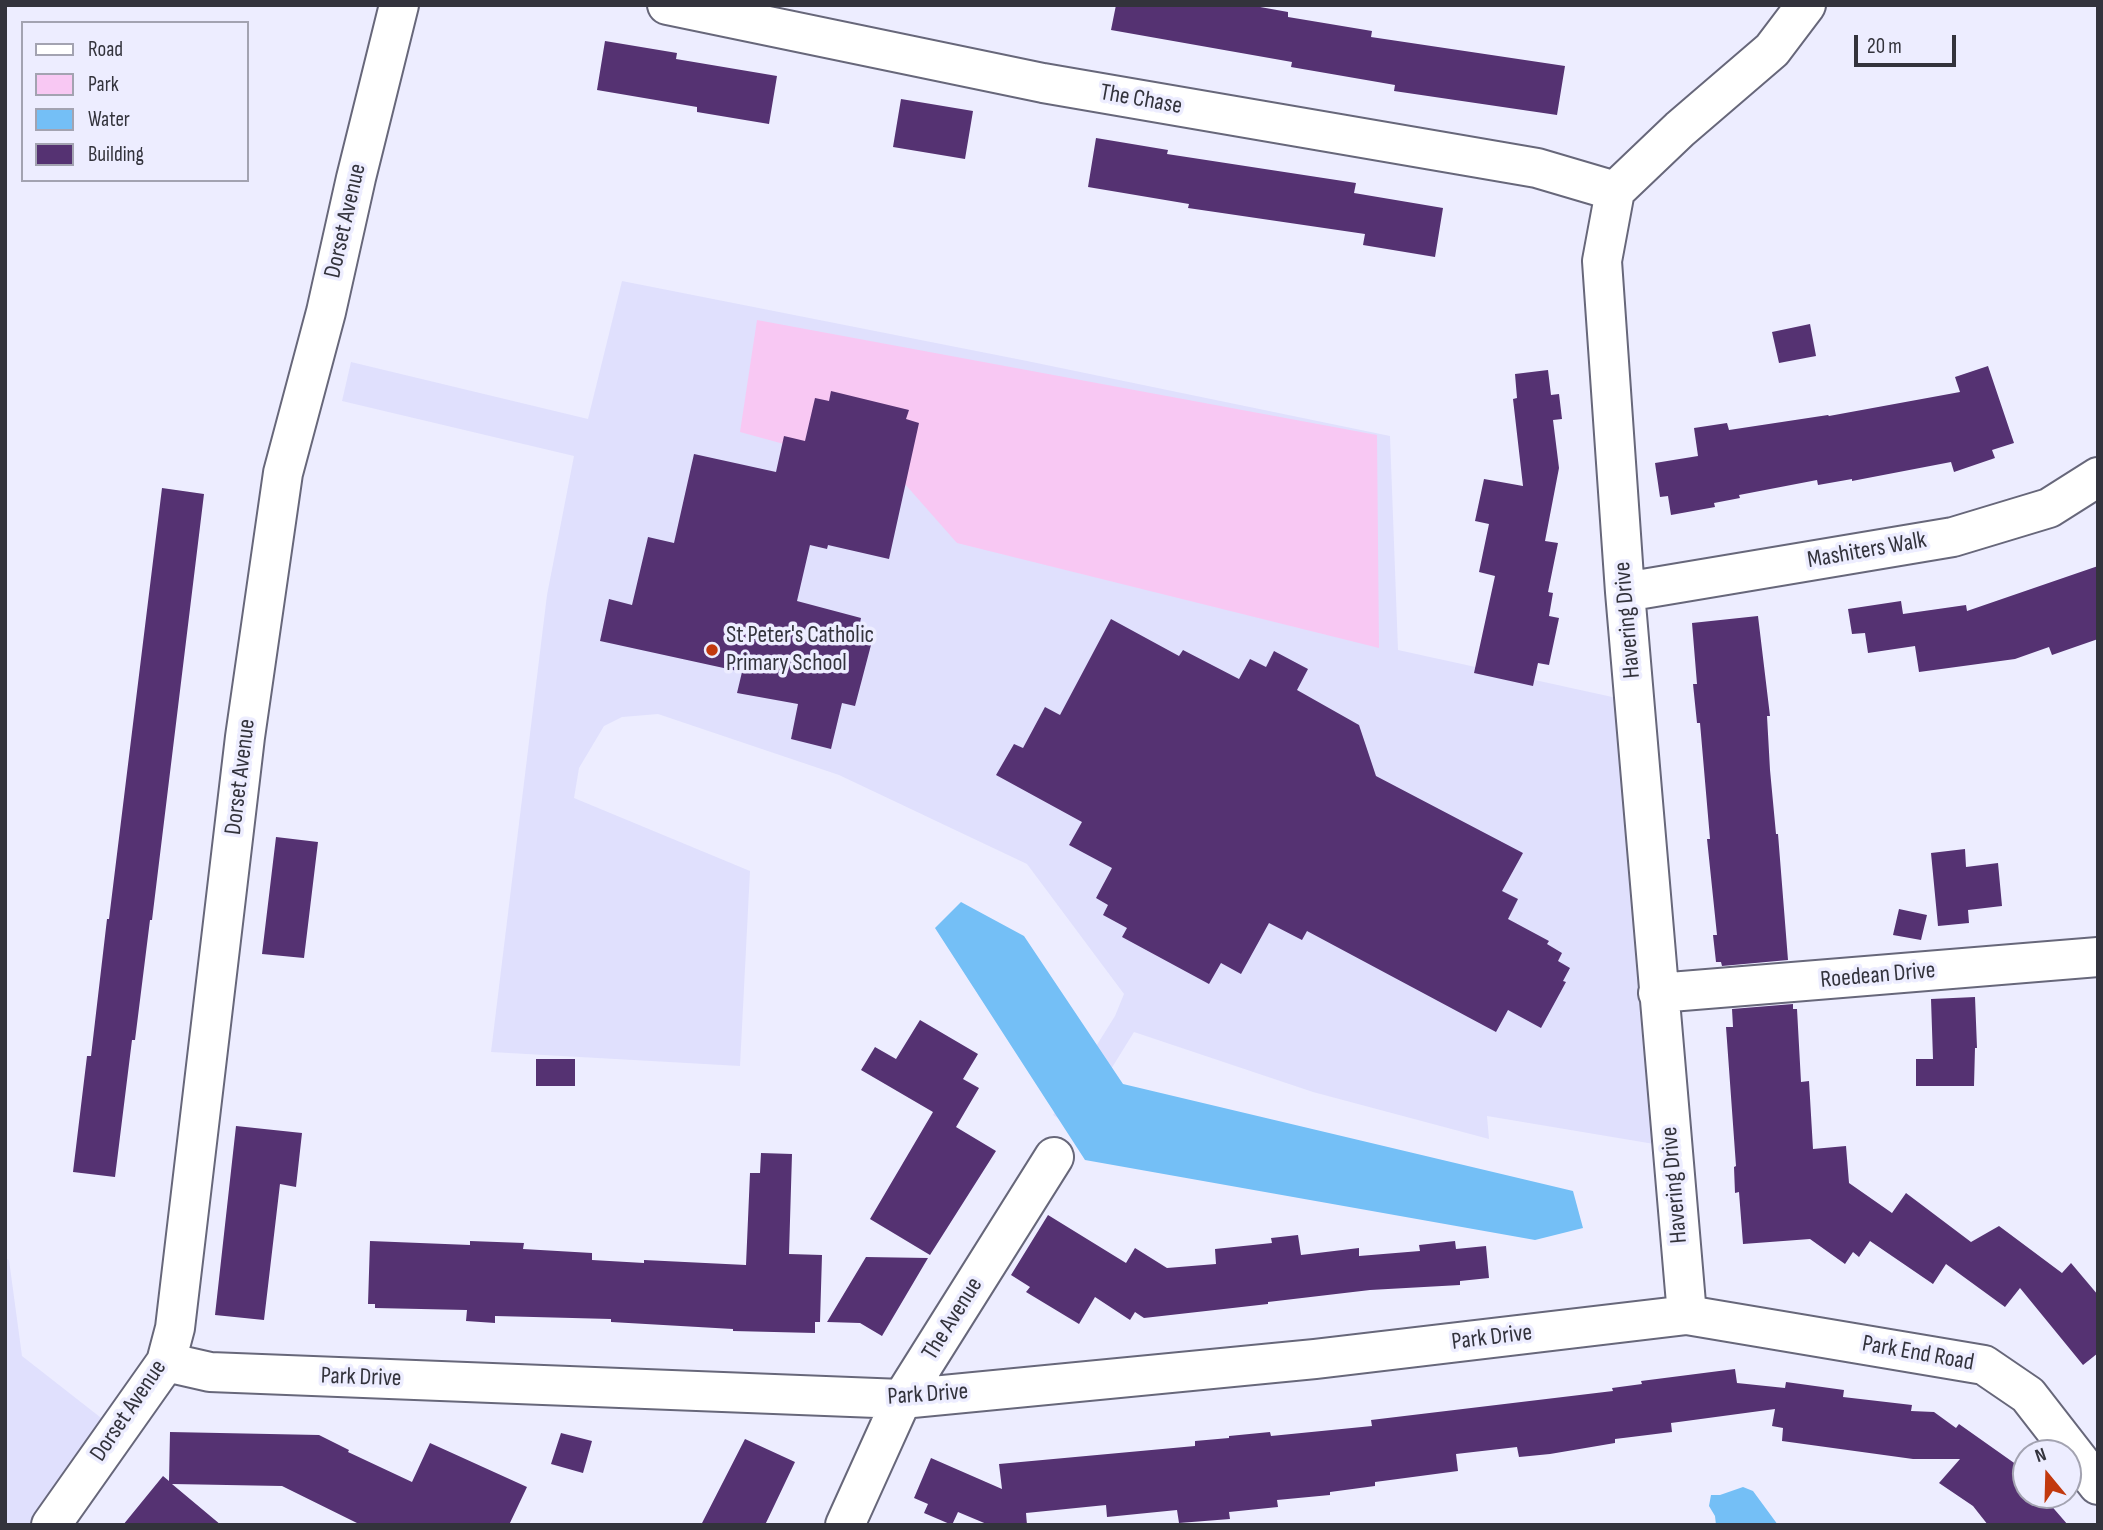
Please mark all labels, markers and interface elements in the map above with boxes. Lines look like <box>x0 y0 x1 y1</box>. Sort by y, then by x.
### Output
legend <box>21 21 248 182</box>
scale bar <box>1858 21 1960 65</box>
text: 20 m <box>1867 34 1902 59</box>
text: Road <box>88 37 123 62</box>
text: Park <box>88 72 119 97</box>
street label: The Chase <box>1098 79 1184 121</box>
text: Water <box>88 107 130 132</box>
text: Building <box>88 142 144 167</box>
street label: Dorset Avenue <box>319 161 373 281</box>
street label: Mashiters Walk <box>1805 526 1929 576</box>
street label: Havering Drive <box>1609 561 1647 679</box>
place label: St Peter's Catholic Primary School <box>726 622 874 678</box>
marker: St Peter's Catholic Primary School <box>704 642 720 658</box>
street label: Dorset Avenue <box>220 718 262 836</box>
street label: Roedean Drive <box>1819 957 1937 995</box>
street label: Havering Drive <box>1656 1126 1694 1244</box>
street label: The Avenue <box>916 1272 990 1366</box>
street label: Park Drive <box>1450 1319 1534 1357</box>
street label: Park End Road <box>1860 1330 1976 1378</box>
street label: Dorset Avenue <box>85 1355 173 1467</box>
street label: Park Drive <box>320 1362 402 1394</box>
street label: Park Drive <box>887 1378 969 1412</box>
north arrow <box>2012 1439 2082 1509</box>
text: N <box>2032 1443 2049 1468</box>

